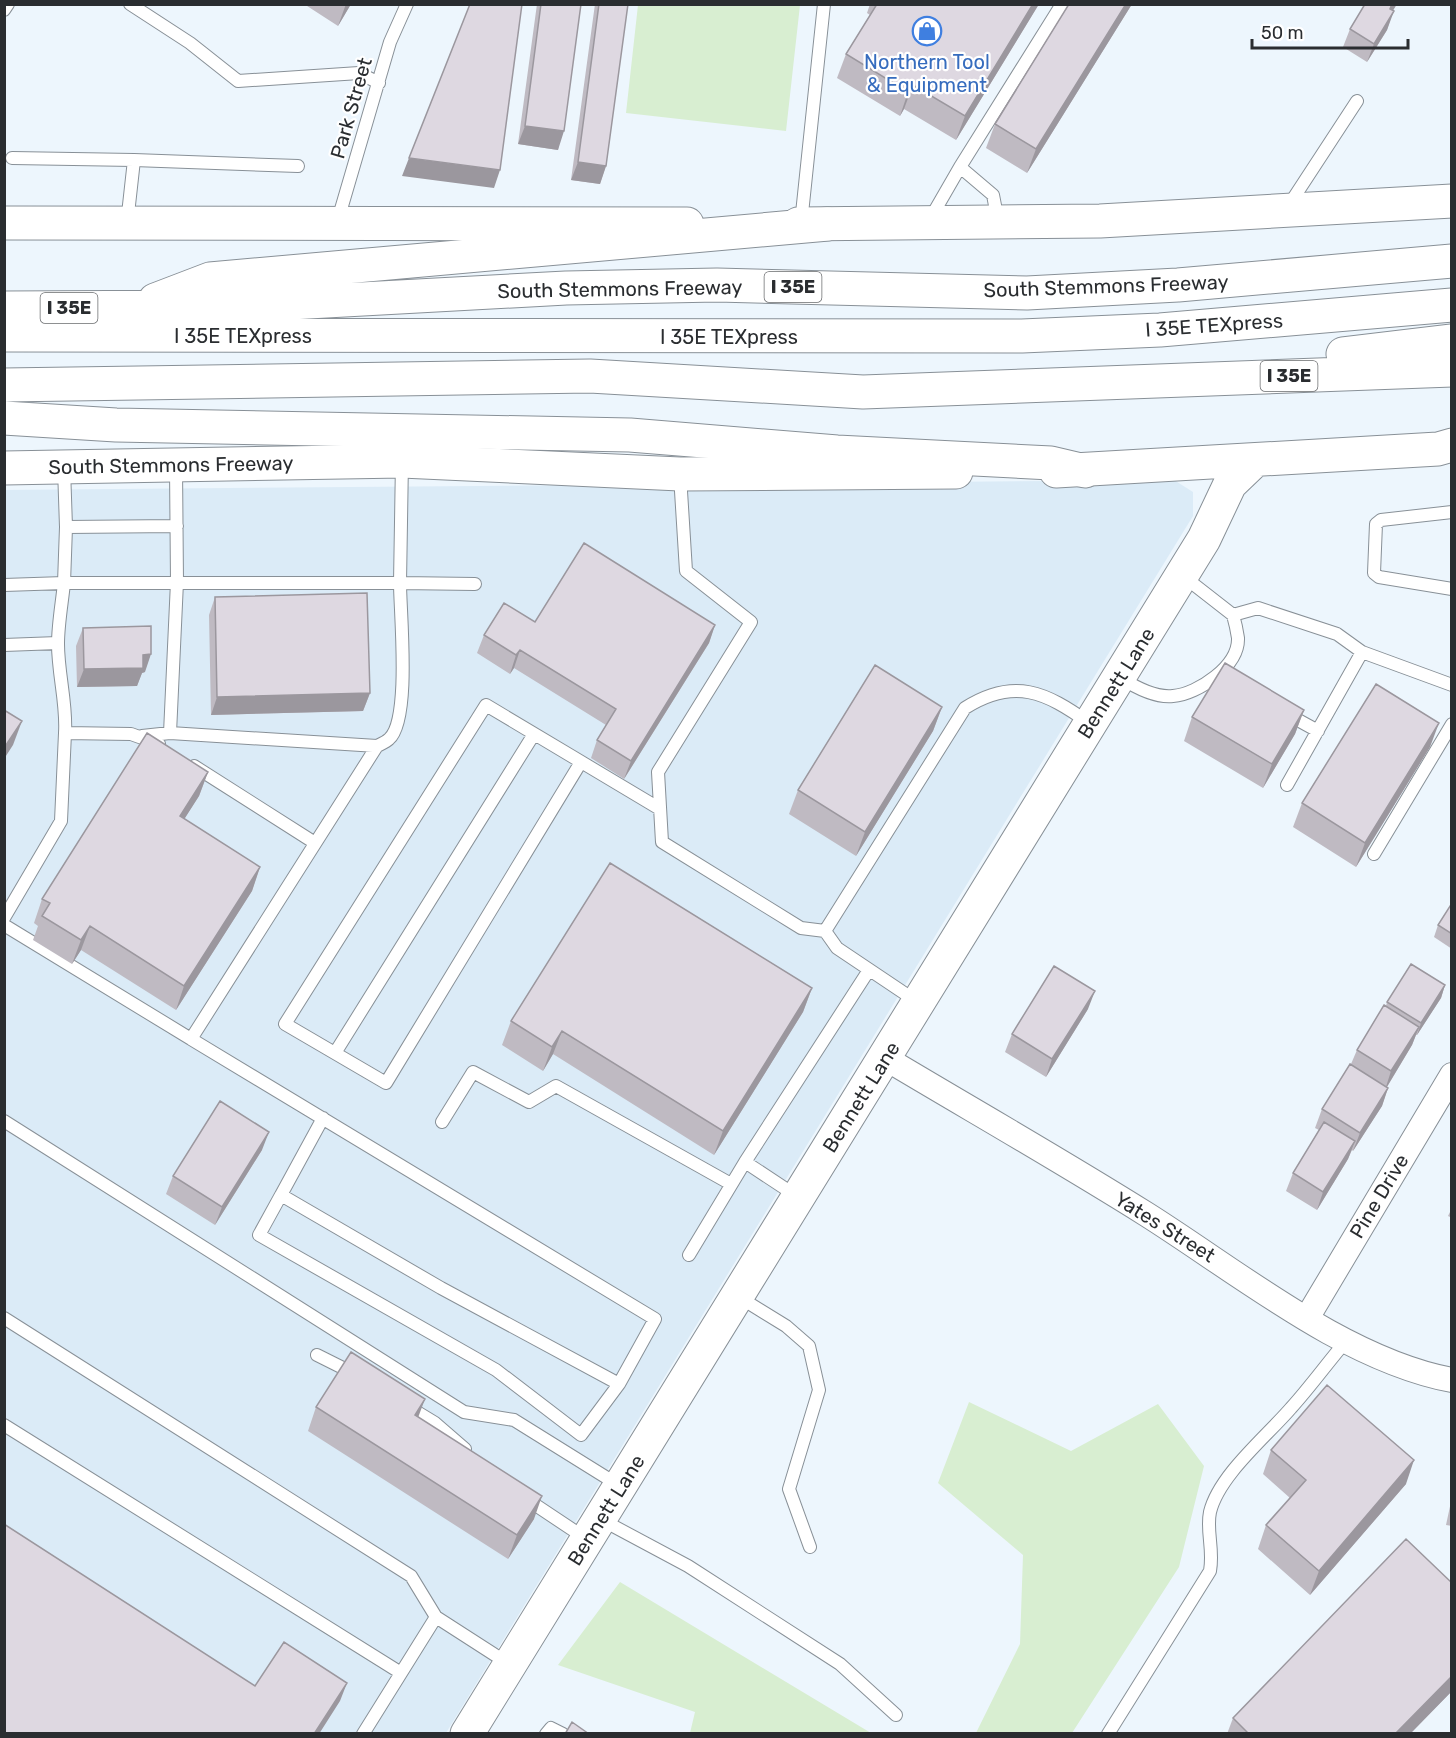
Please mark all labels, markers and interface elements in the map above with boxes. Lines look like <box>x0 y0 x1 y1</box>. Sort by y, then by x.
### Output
scale bar <box>1252 12 1408 50</box>
shop icon: Northern Tool & Equipment <box>911 15 943 47</box>
text: 50 m <box>1261 22 1304 44</box>
place label: Northern Tool & Equipment <box>864 50 990 97</box>
street label: Park Street <box>325 54 377 161</box>
street label: South Stemmons Freeway <box>983 270 1229 302</box>
road number: I 35E <box>764 272 822 302</box>
street label: South Stemmons Freeway <box>497 275 743 303</box>
road number: I 35E <box>40 293 98 323</box>
street label: I 35E TEXpress <box>1144 308 1284 342</box>
street label: I 35E TEXpress <box>174 324 312 348</box>
street label: I 35E TEXpress <box>660 325 798 349</box>
road number: I 35E <box>1260 361 1318 391</box>
street label: South Stemmons Freeway <box>48 451 294 479</box>
street label: Bennett Lane <box>1072 623 1160 743</box>
street label: Bennett Lane <box>817 1037 905 1157</box>
street label: Pine Drive <box>1344 1150 1414 1242</box>
street label: Yates Street <box>1110 1187 1220 1267</box>
street label: Bennett Lane <box>562 1450 650 1570</box>

